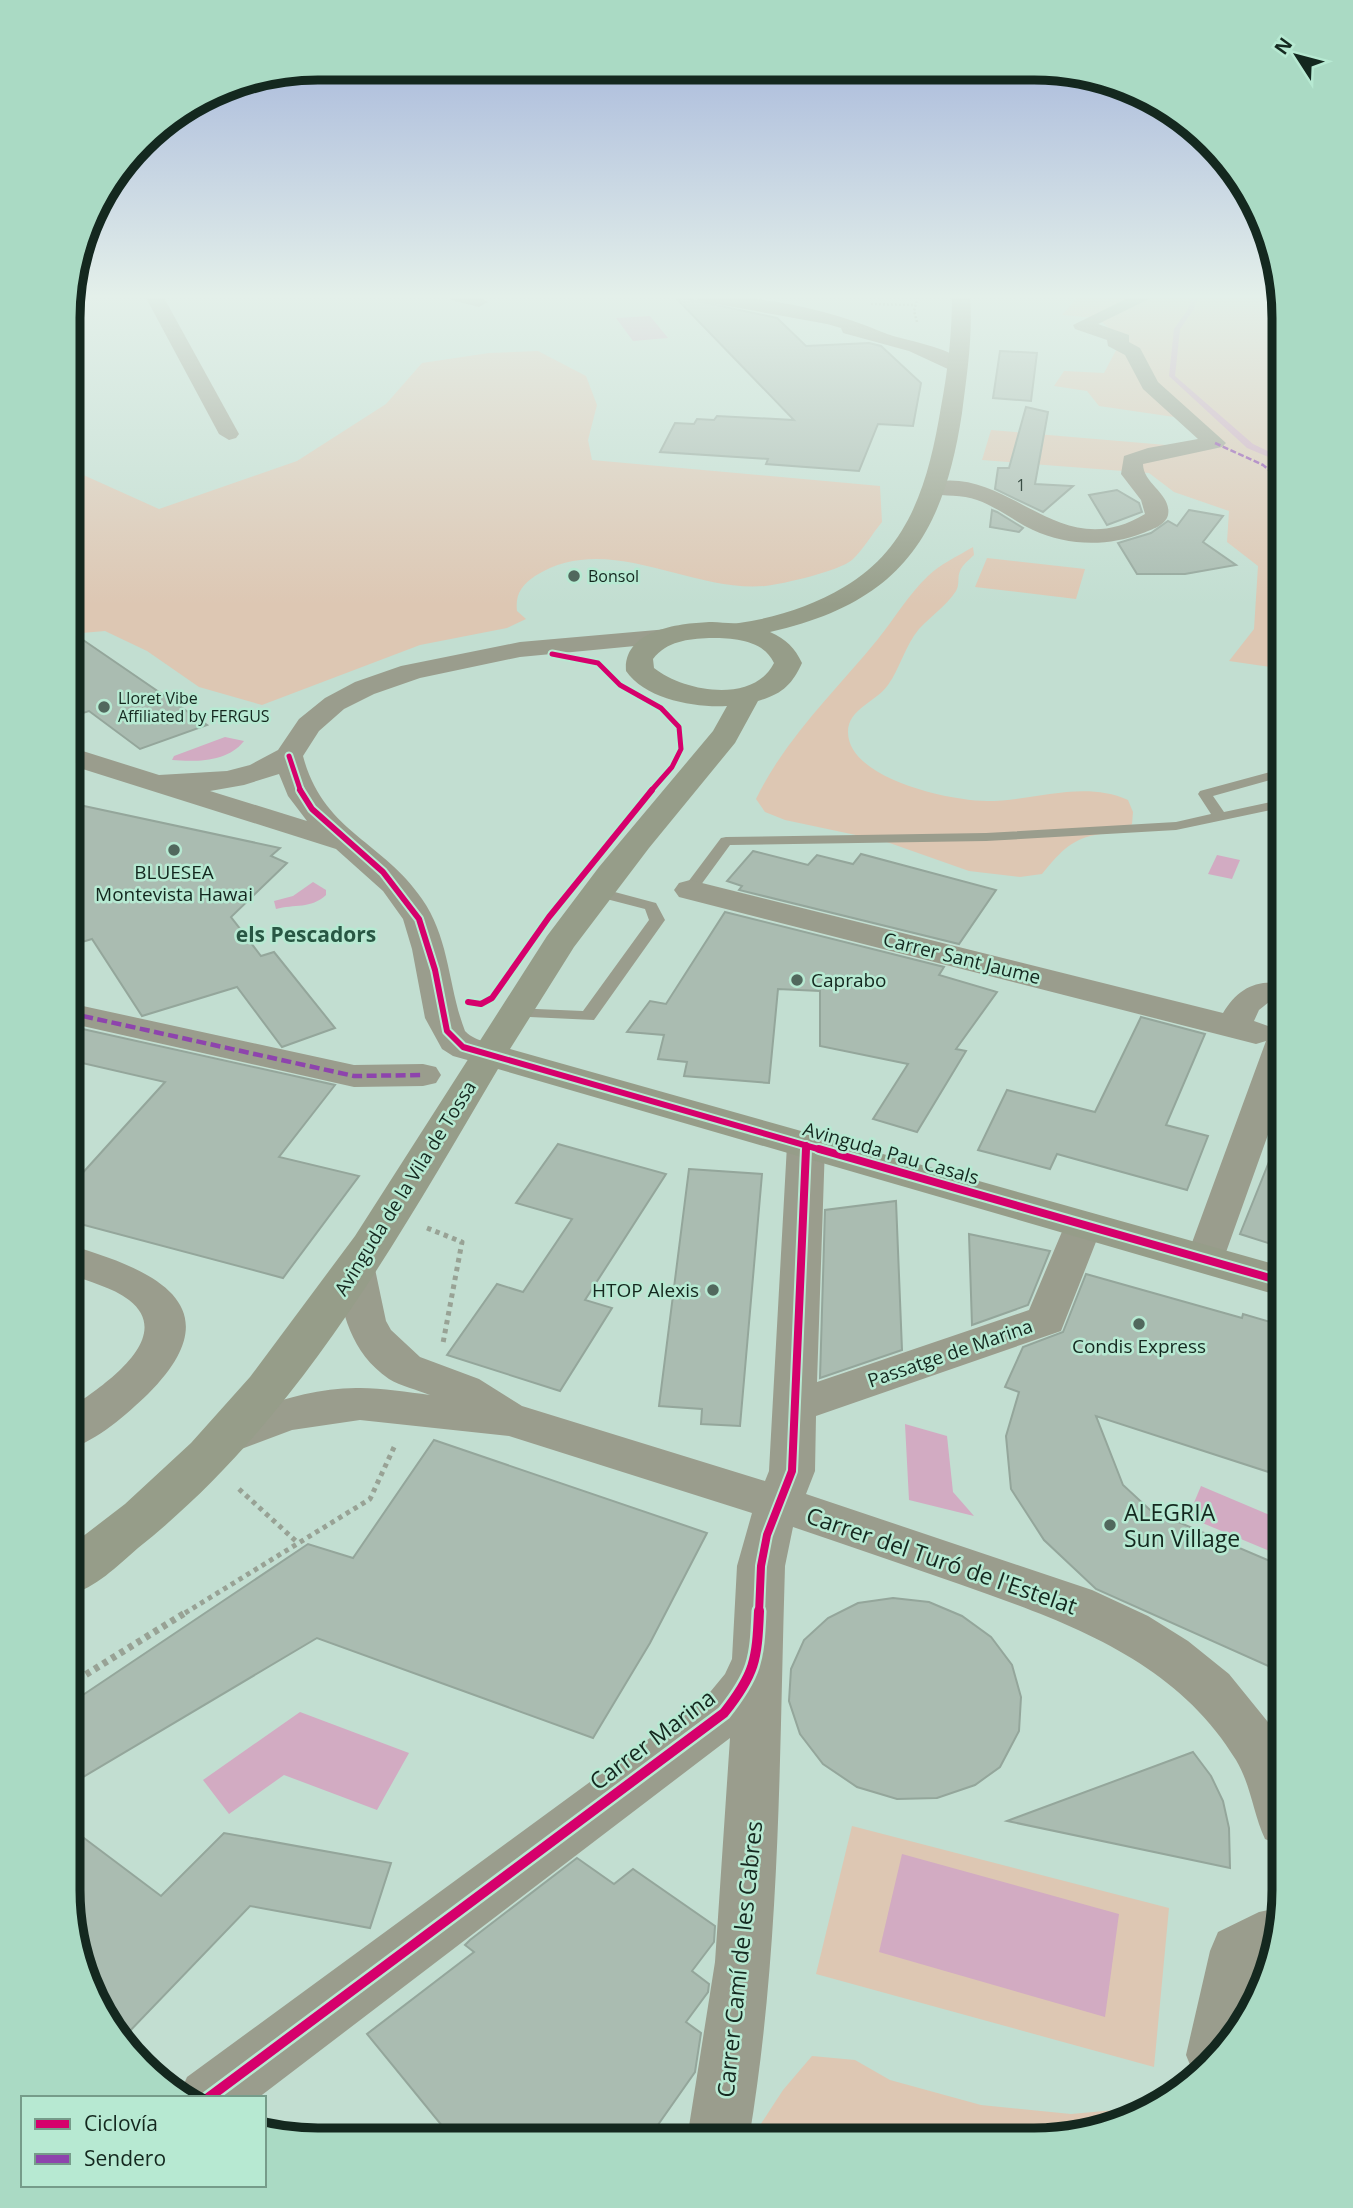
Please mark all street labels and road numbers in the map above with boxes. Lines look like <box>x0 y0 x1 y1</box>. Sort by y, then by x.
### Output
street label: Carrer Sant Jaume <box>881 926 1043 990</box>
street label: Avinguda de la Vila de Tossa <box>328 1076 482 1300</box>
street label: Avinguda Pau Casals <box>800 1115 982 1191</box>
street label: Passatge de Marina <box>864 1313 1036 1393</box>
street label: Carrer del Turó de l'Estelat <box>802 1499 1082 1621</box>
street label: Carrer Marina <box>583 1681 721 1797</box>
street label: Carrer Camí de les Cabres <box>709 1819 769 2099</box>

